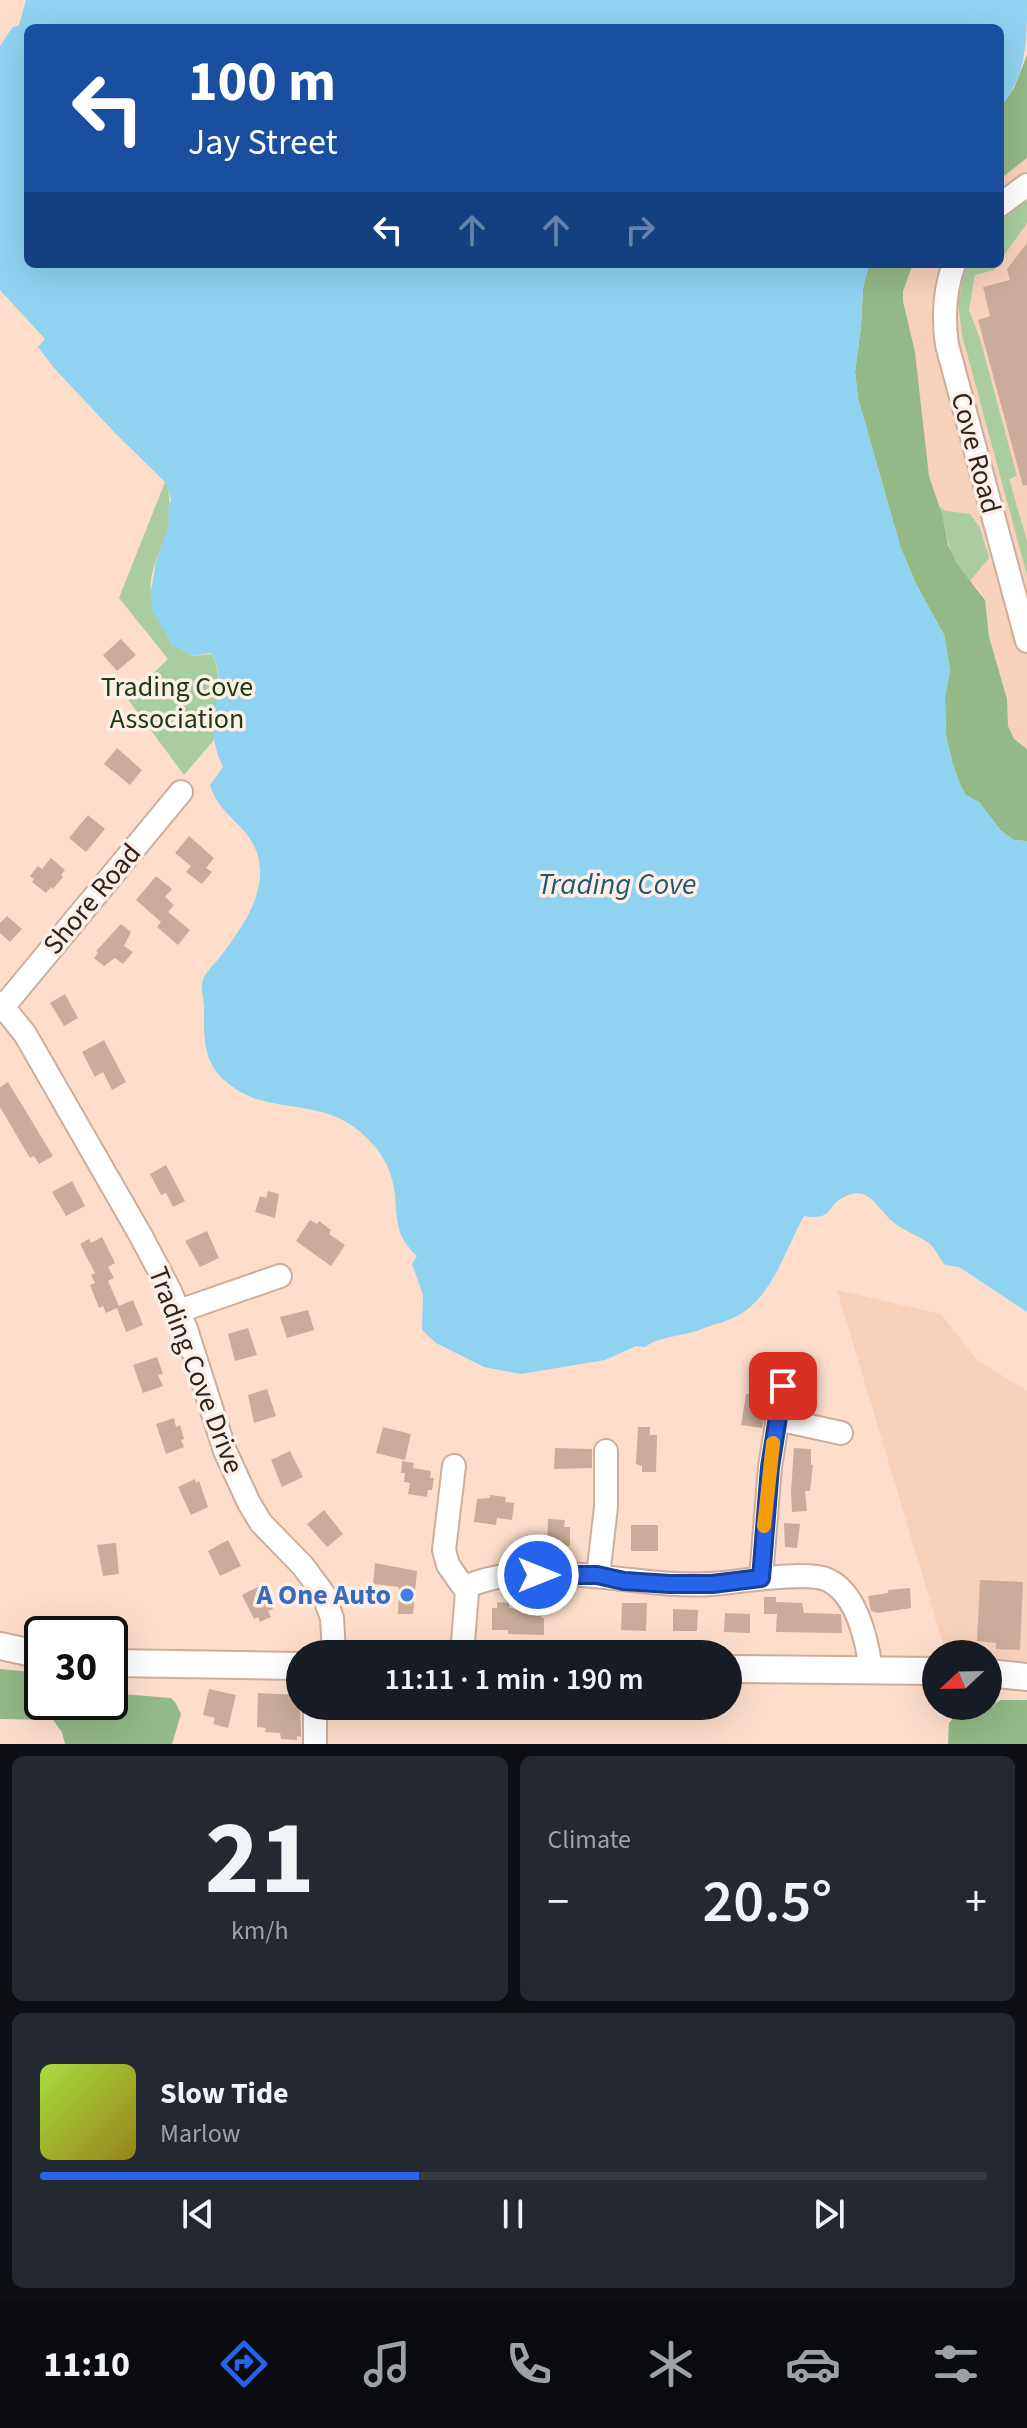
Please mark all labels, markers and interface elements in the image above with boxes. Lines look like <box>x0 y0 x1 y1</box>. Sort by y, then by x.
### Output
text: 100 m <box>188 43 336 122</box>
icon: left <box>56 56 160 160</box>
text: Jay Street <box>188 117 338 168</box>
icon: left <box>366 208 410 252</box>
icon: ahead <box>450 208 494 252</box>
icon: ahead <box>534 208 578 252</box>
icon: right <box>618 208 662 252</box>
street label: Cove Road <box>941 388 1011 518</box>
park label: Trading Cove Association <box>101 667 253 739</box>
street label: Shore Road <box>33 835 151 963</box>
water label: Trading Cove <box>537 863 697 906</box>
street label: Trading Cove Drive <box>138 1261 254 1479</box>
pin <box>749 1352 817 1420</box>
icon: arrive <box>761 1364 805 1408</box>
position arrow <box>496 1533 580 1617</box>
place label: A One Auto <box>255 1575 391 1615</box>
marker: A One Auto <box>398 1586 416 1604</box>
speed limit sign: 30 <box>24 1616 128 1720</box>
north arrow <box>922 1640 1002 1720</box>
map controls <box>922 1640 1002 1720</box>
text: 11:11 · 1 min · 190 m <box>384 1658 644 1701</box>
text: 21 <box>205 1786 315 1934</box>
text: Climate <box>548 1821 631 1858</box>
text: 20.5° <box>702 1860 832 1945</box>
text: − <box>548 1871 569 1934</box>
text: + <box>965 1871 987 1934</box>
text: km/h <box>231 1912 289 1949</box>
text: Slow Tide <box>160 2072 289 2115</box>
text: Marlow <box>160 2115 240 2152</box>
icon: previous <box>176 2192 220 2236</box>
icon: pause <box>491 2192 535 2236</box>
icon: next <box>807 2192 851 2236</box>
icon: directions <box>216 2336 272 2392</box>
icon: music <box>359 2336 415 2392</box>
icon: phone <box>501 2336 557 2392</box>
icon: climate <box>643 2336 699 2392</box>
icon: car <box>785 2336 841 2392</box>
icon: filters <box>928 2336 984 2392</box>
text: 11:10 <box>43 2339 130 2390</box>

